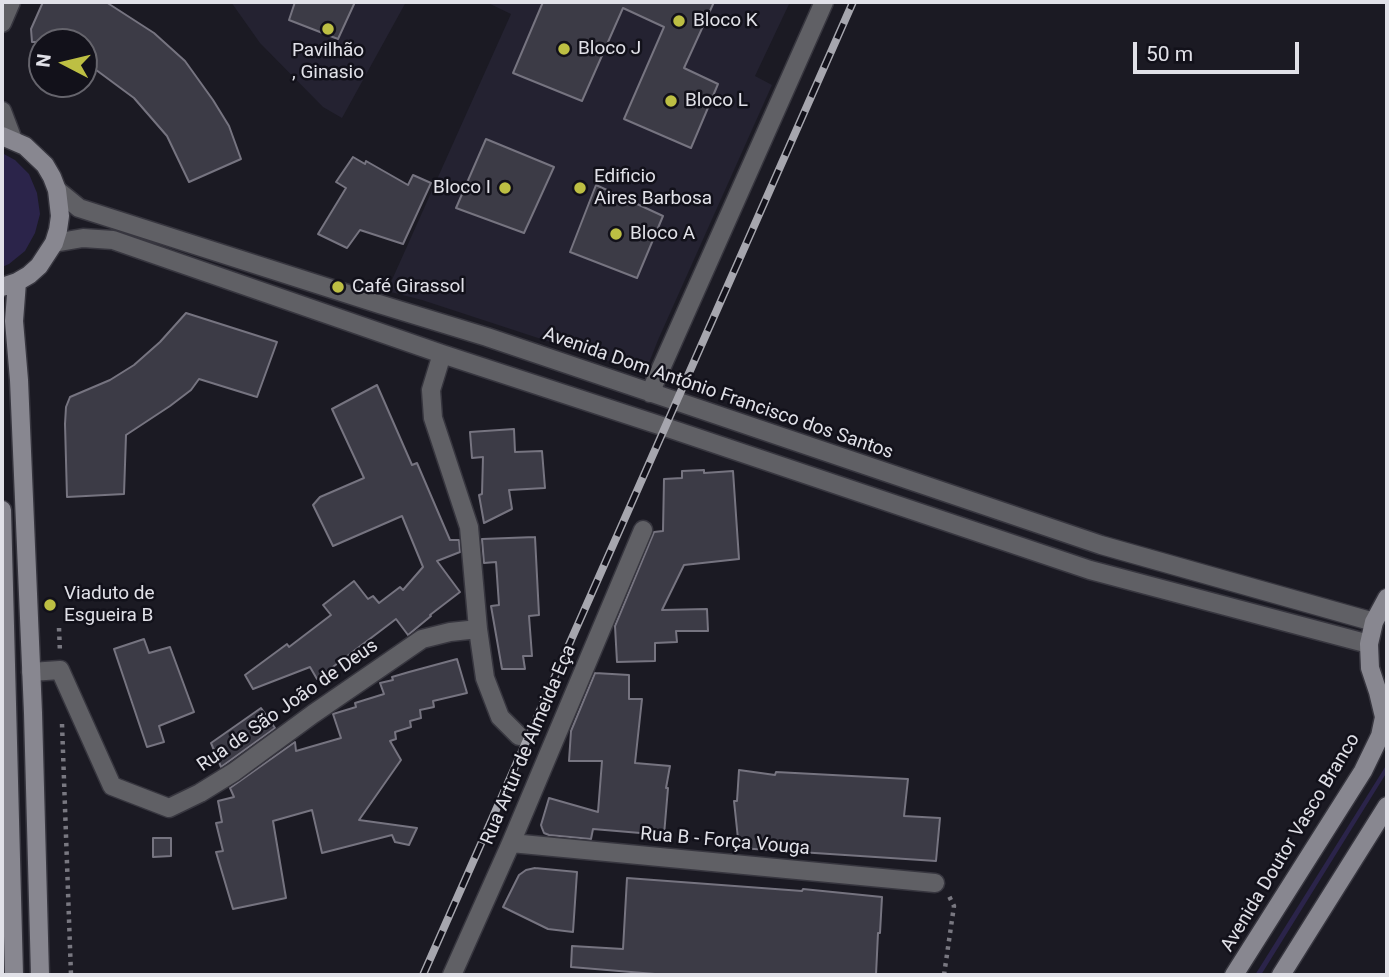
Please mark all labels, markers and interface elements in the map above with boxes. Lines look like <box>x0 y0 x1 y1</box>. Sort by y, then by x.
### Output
place label: Bloco K <box>693 10 758 32</box>
marker: Bloco K <box>671 13 687 29</box>
marker: Pavilhão , Ginasio <box>320 21 336 37</box>
north arrow <box>28 28 98 98</box>
scale bar <box>1137 28 1303 72</box>
place label: Bloco J <box>578 38 641 60</box>
place label: Pavilhão , Ginasio <box>292 40 364 84</box>
marker: Bloco J <box>556 41 572 57</box>
text: 50 m <box>1146 42 1193 66</box>
text: N <box>31 53 56 69</box>
place label: Bloco L <box>685 90 748 112</box>
marker: Bloco L <box>663 93 679 109</box>
place label: Edificio Aires Barbosa <box>594 166 712 210</box>
place label: Bloco I <box>433 177 491 199</box>
marker: Bloco I <box>497 180 513 196</box>
marker: Edificio Aires Barbosa <box>572 180 588 196</box>
place label: Bloco A <box>630 223 695 245</box>
marker: Bloco A <box>608 226 624 242</box>
place label: Café Girassol <box>352 276 465 298</box>
marker: Café Girassol <box>330 279 346 295</box>
street label: Avenida Dom António Francisco dos Santos <box>540 323 896 465</box>
place label: Viaduto de Esgueira B <box>64 583 155 627</box>
marker: Viaduto de Esgueira B <box>42 597 58 613</box>
street label: Rua de São João de Deus <box>193 635 383 777</box>
street label: Rua Artur de Almeida Eça <box>477 642 581 848</box>
street label: Avenida Doutor Vasco Branco <box>1217 730 1365 956</box>
street label: Rua B - Força Vouga <box>639 823 811 861</box>

